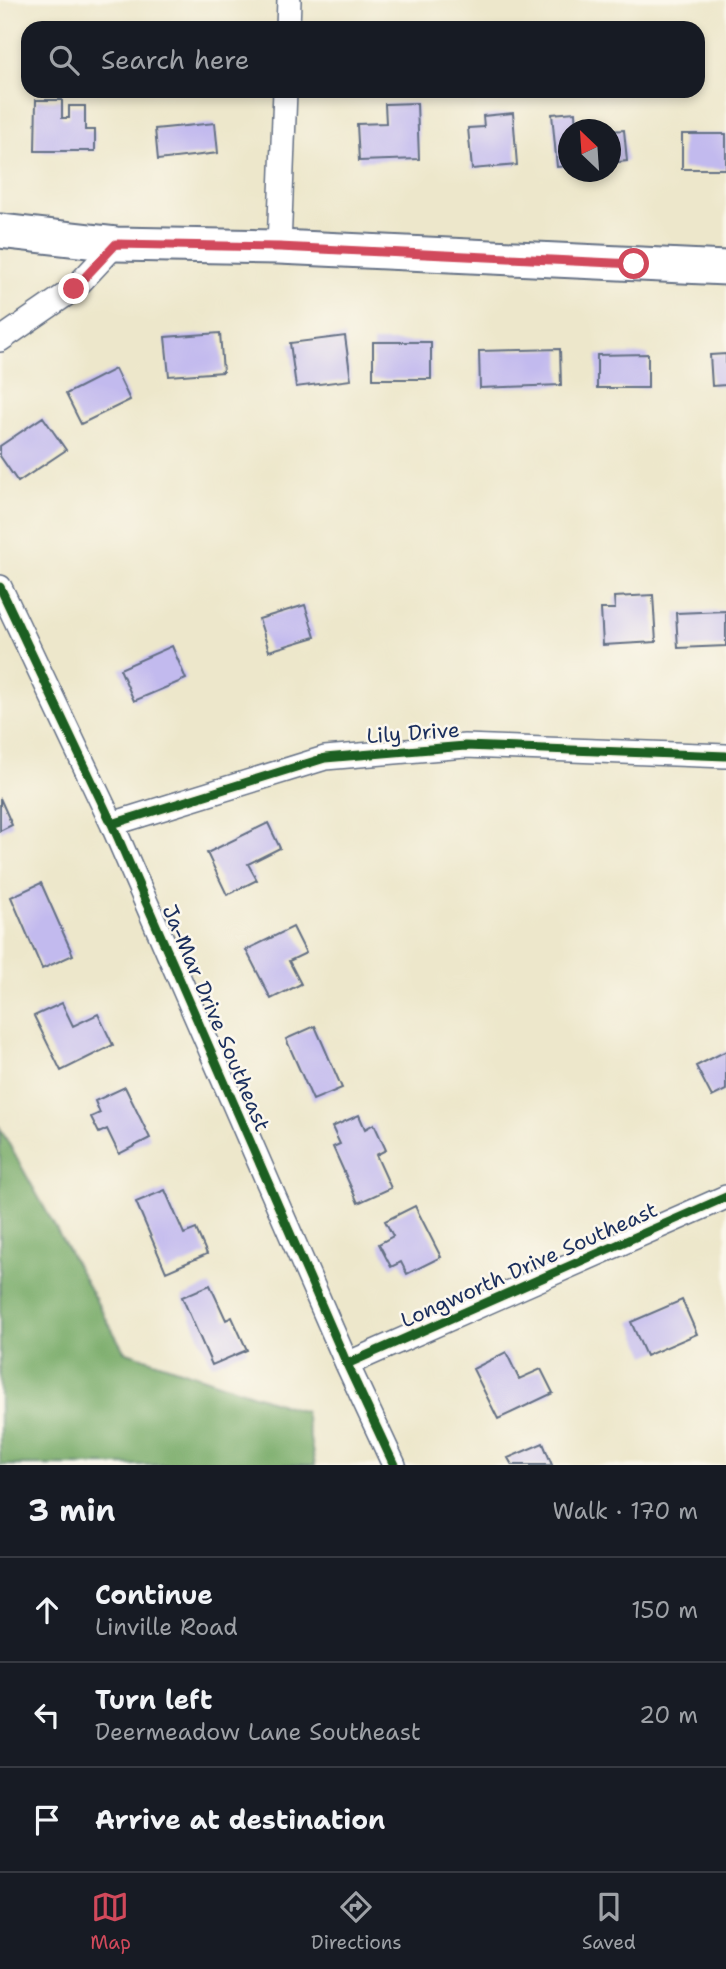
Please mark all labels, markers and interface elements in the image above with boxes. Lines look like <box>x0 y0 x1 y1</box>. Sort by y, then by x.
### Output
search box <box>21 21 705 98</box>
icon: search <box>45 41 83 79</box>
text: Search here <box>101 42 250 77</box>
north arrow <box>558 119 621 182</box>
route start <box>618 248 649 279</box>
route end <box>58 273 89 304</box>
street label: Lily Drive <box>365 716 461 750</box>
street label: Ja-Mar Drive Southeast <box>155 900 277 1136</box>
street label: Longworth Drive Southeast <box>396 1196 662 1334</box>
text: 3 min <box>28 1490 115 1531</box>
text: Walk · 170 m <box>553 1496 698 1526</box>
text: Continue <box>95 1577 213 1612</box>
icon: ahead <box>28 1591 66 1629</box>
text: 150 m <box>631 1595 698 1625</box>
text: Linville Road <box>95 1612 238 1642</box>
text: Turn left <box>95 1682 212 1717</box>
icon: left <box>28 1696 66 1734</box>
text: 20 m <box>639 1700 698 1730</box>
text: Deermeadow Lane Southeast <box>95 1717 421 1747</box>
icon: arrive <box>28 1801 66 1839</box>
text: Arrive at destination <box>95 1802 385 1837</box>
tab: Map <box>90 1888 131 1955</box>
tab: Directions <box>311 1888 402 1955</box>
tab: Saved <box>582 1888 636 1955</box>

